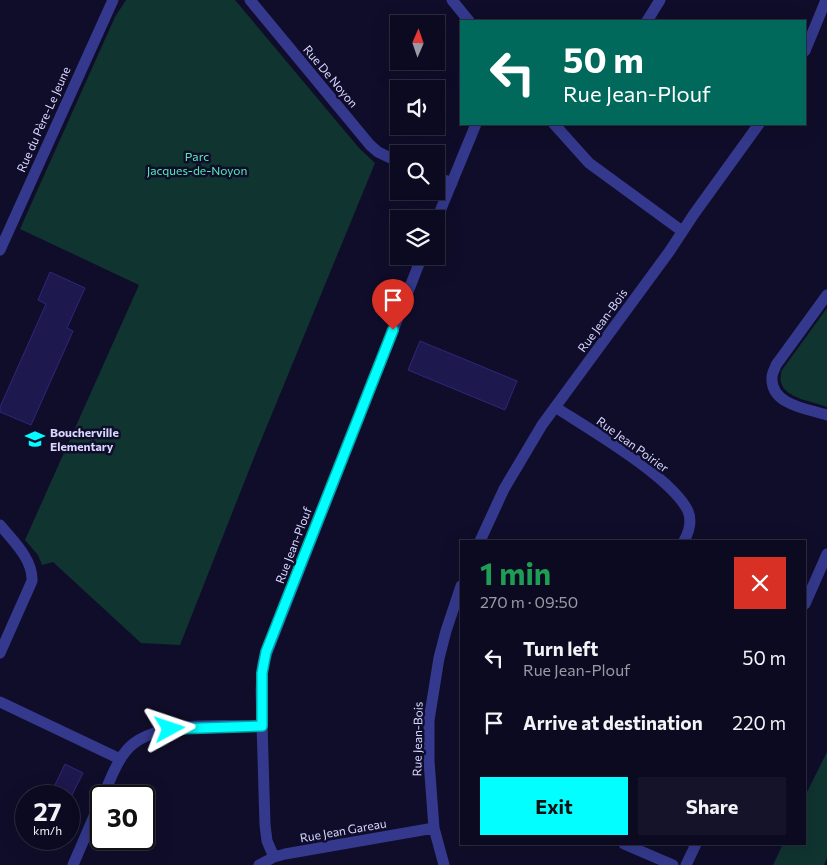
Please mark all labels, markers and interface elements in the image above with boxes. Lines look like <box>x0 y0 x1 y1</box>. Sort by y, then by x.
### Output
north arrow <box>390 15 445 70</box>
map controls <box>390 15 445 265</box>
text: 50 m <box>563 37 644 80</box>
icon: left <box>480 40 545 105</box>
street label: Rue De Noyon <box>301 42 361 110</box>
street label: Rue du Père-Le Jeune <box>13 64 74 174</box>
button: sound <box>390 80 445 135</box>
text: Rue Jean-Plouf <box>563 80 711 107</box>
button: search <box>390 145 445 200</box>
park label: Parc Jacques-de-Noyon <box>147 149 247 178</box>
button: layers <box>390 210 445 265</box>
pin <box>372 279 414 330</box>
icon: arrive <box>379 286 407 314</box>
street label: Rue Jean-Bois <box>574 286 630 355</box>
street label: Rue Jean Poirier <box>594 413 672 476</box>
place label: Boucherville Elementary <box>50 425 119 453</box>
school or university icon: Boucherville Elementary <box>24 428 46 450</box>
street label: Rue Jean-Plouf <box>272 505 315 585</box>
text: 1 min <box>480 554 551 591</box>
button: close <box>734 557 786 609</box>
text: 270 m · 09:50 <box>480 592 578 611</box>
text: Turn left <box>523 637 598 660</box>
icon: left <box>480 644 508 672</box>
text: 50 m <box>742 646 786 669</box>
text: Rue Jean-Plouf <box>523 660 630 679</box>
street label: Rue Jean-Bois <box>409 701 426 777</box>
position arrow <box>143 702 195 754</box>
icon: arrive <box>480 709 508 737</box>
text: Arrive at destination <box>523 711 703 734</box>
text: 220 m <box>732 711 786 734</box>
button: Exit <box>480 777 628 835</box>
button: Share <box>638 777 786 835</box>
speed limit sign: 30 <box>90 785 155 850</box>
text: 27 <box>34 796 61 826</box>
street label: Rue Jean Gareau <box>299 816 387 845</box>
text: km/h <box>33 823 62 837</box>

